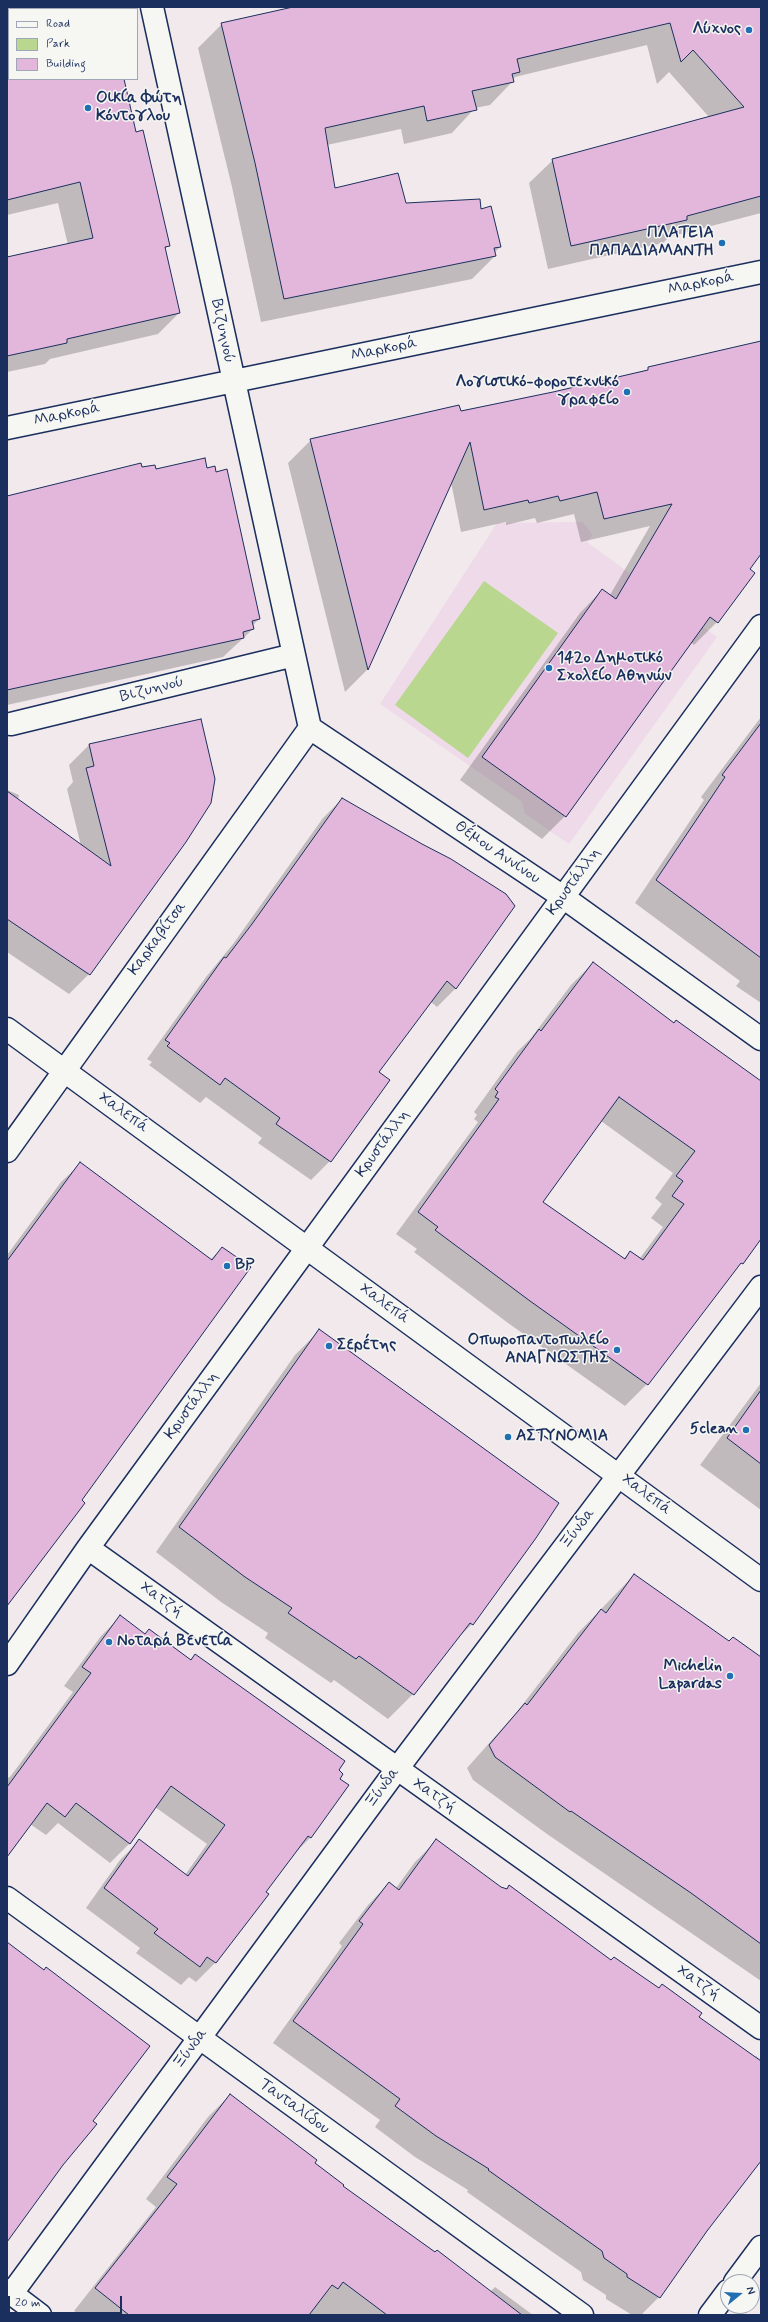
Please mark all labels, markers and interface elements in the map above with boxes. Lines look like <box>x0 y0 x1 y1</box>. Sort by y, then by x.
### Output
legend <box>8 8 138 80</box>
text: Road <box>46 16 70 32</box>
place label: Λύχνος <box>693 20 741 40</box>
marker: Λύχνος <box>744 25 754 35</box>
text: Park <box>46 36 70 52</box>
text: Building <box>46 56 86 72</box>
place label: Οικία Φώτη Κόντογλου <box>96 89 182 127</box>
marker: Οικία Φώτη Κόντογλου <box>83 103 93 113</box>
place label: ΠΛΑΤΕΙΑ ΠΑΠΑΔΙΑΜΑΝΤΗ <box>590 224 714 262</box>
marker: ΠΛΑΤΕΙΑ ΠΑΠΑΔΙΑΜΑΝΤΗ <box>717 238 727 248</box>
street label: Μαρκορά <box>666 268 736 300</box>
street label: Βιζυηνού <box>206 297 238 365</box>
street label: Μαρκορά <box>349 334 419 366</box>
place label: Λογιστικό-φοροτεχνικό γραφείο <box>455 373 619 411</box>
marker: Λογιστικό-φοροτεχνικό γραφείο <box>622 387 632 397</box>
street label: Μαρκορά <box>32 399 102 431</box>
place label: 142ο Δημοτικό Σχολείο Αθηνών <box>557 649 671 687</box>
marker: 142ο Δημοτικό Σχολείο Αθηνών <box>544 663 554 673</box>
street label: Βιζυηνού <box>118 673 186 707</box>
street label: Θέμου Αννίνου <box>450 817 544 889</box>
street label: Κρυστάλλη <box>543 844 605 920</box>
street label: Καρκαβίτσα <box>125 898 191 980</box>
street label: Χαλεπά <box>94 1089 152 1137</box>
street label: Κρυστάλλη <box>352 1106 414 1182</box>
place label: BP <box>235 1256 254 1276</box>
marker: BP <box>222 1261 232 1271</box>
street label: Χαλεπά <box>355 1280 413 1328</box>
place label: Οπωροπαντοπωλείο ΑΝΑΓΝΩΣΤΗΣ <box>467 1331 609 1369</box>
place label: Σερέτης <box>337 1336 396 1356</box>
marker: Σερέτης <box>324 1341 334 1351</box>
marker: Οπωροπαντοπωλείο ΑΝΑΓΝΩΣΤΗΣ <box>612 1345 622 1355</box>
street label: Κρυστάλλη <box>161 1368 223 1444</box>
place label: 5clean <box>690 1420 738 1440</box>
marker: 5clean <box>741 1425 751 1435</box>
place label: ΑΣΤΥΝΟΜΙΑ <box>516 1427 608 1447</box>
marker: ΑΣΤΥΝΟΜΙΑ <box>503 1432 513 1442</box>
street label: Χαλεπά <box>617 1470 675 1520</box>
street label: Ξύνδα <box>556 1505 600 1553</box>
street label: Χατζή <box>136 1578 186 1622</box>
place label: Νοταρά Βενετία <box>117 1632 233 1652</box>
marker: Νοταρά Βενετία <box>104 1637 114 1647</box>
place label: Michelin Lapardas <box>658 1657 722 1695</box>
marker: Michelin Lapardas <box>725 1671 735 1681</box>
street label: Ξύνδα <box>362 1764 404 1812</box>
street label: Χατζή <box>409 1774 459 1818</box>
street label: Χατζή <box>673 1961 723 2005</box>
street label: Ξύνδα <box>170 2025 212 2073</box>
street label: Τανταλίδου <box>255 2075 333 2139</box>
north arrow <box>720 2274 760 2314</box>
text: N <box>743 2285 758 2296</box>
scale bar <box>10 2288 124 2314</box>
text: 20 m <box>15 2295 41 2311</box>

